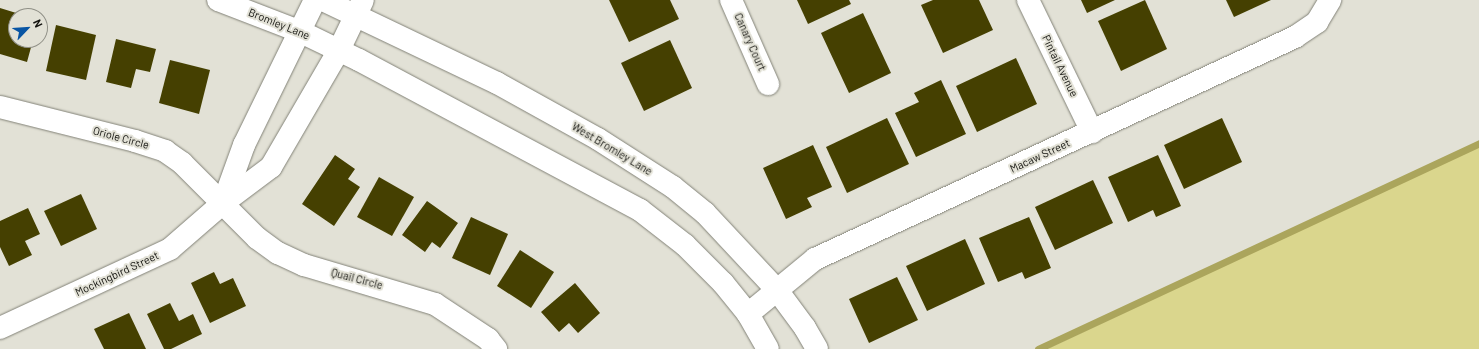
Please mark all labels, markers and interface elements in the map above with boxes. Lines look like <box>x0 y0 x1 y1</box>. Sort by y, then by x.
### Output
street label: Bromley Lane <box>246 6 312 42</box>
north arrow <box>8 8 48 48</box>
street label: Canary Court <box>731 11 769 73</box>
text: N <box>31 17 46 29</box>
street label: Pintail Avenue <box>1039 33 1081 99</box>
street label: West Bromley Lane <box>569 120 655 178</box>
street label: Oriole Circle <box>91 124 151 152</box>
street label: Macaw Street <box>1008 136 1072 176</box>
street label: Mockingbird Street <box>73 249 161 299</box>
street label: Quail Circle <box>330 266 384 292</box>

